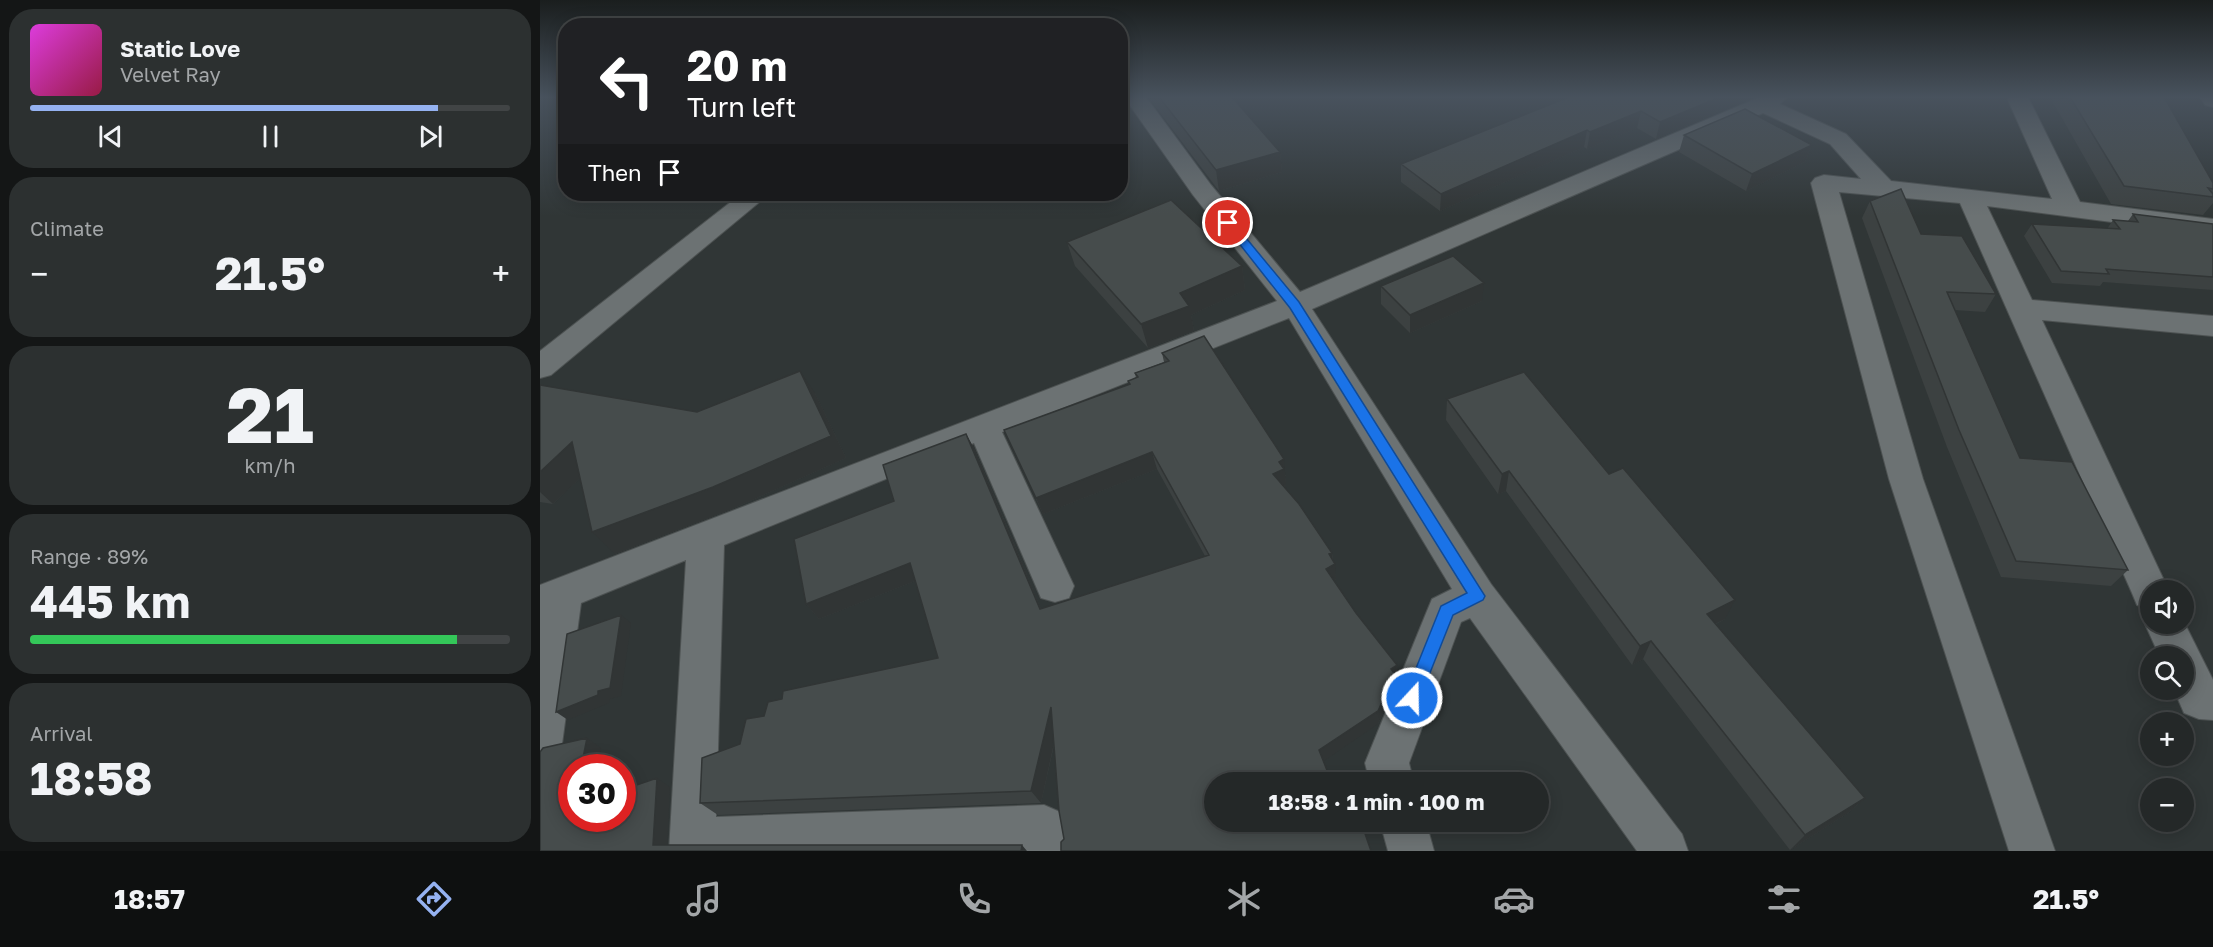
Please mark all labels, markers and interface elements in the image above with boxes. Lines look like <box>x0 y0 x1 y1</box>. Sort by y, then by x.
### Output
text: Static Love <box>120 35 240 62</box>
text: 20 m <box>687 40 787 90</box>
icon: left <box>588 42 666 120</box>
text: Velvet Ray <box>120 62 221 86</box>
text: Turn left <box>687 91 796 123</box>
icon: previous <box>94 120 127 153</box>
icon: pause <box>254 120 287 153</box>
icon: next <box>414 120 447 153</box>
icon: arrive <box>653 156 686 189</box>
text: Then <box>588 159 641 186</box>
pin <box>1202 197 1253 248</box>
icon: arrive <box>1211 206 1244 239</box>
text: Climate <box>30 216 104 240</box>
text: 21.5° <box>215 246 325 300</box>
text: − <box>30 254 48 293</box>
text: + <box>492 254 510 293</box>
text: 21 <box>226 367 314 460</box>
text: km/h <box>245 453 295 477</box>
text: Range · 89% <box>30 544 148 568</box>
text: 445 km <box>30 574 190 628</box>
map controls <box>2140 580 2194 832</box>
button: sound <box>2140 580 2194 634</box>
button: search <box>2140 646 2194 700</box>
position arrow <box>1380 666 1444 730</box>
button: + <box>2140 712 2194 766</box>
text: Arrival <box>30 721 93 745</box>
text: 18:58 <box>30 751 153 805</box>
speed limit sign: 30 <box>558 754 636 832</box>
button: − <box>2140 778 2194 832</box>
text: 18:58 · 1 min · 100 m <box>1268 788 1485 815</box>
icon: directions <box>413 878 455 920</box>
icon: music <box>683 878 725 920</box>
icon: phone <box>953 878 995 920</box>
icon: climate <box>1223 878 1265 920</box>
icon: car <box>1493 878 1535 920</box>
icon: filters <box>1763 878 1805 920</box>
text: 18:57 <box>114 883 185 915</box>
text: 21.5° <box>2033 883 2099 915</box>

